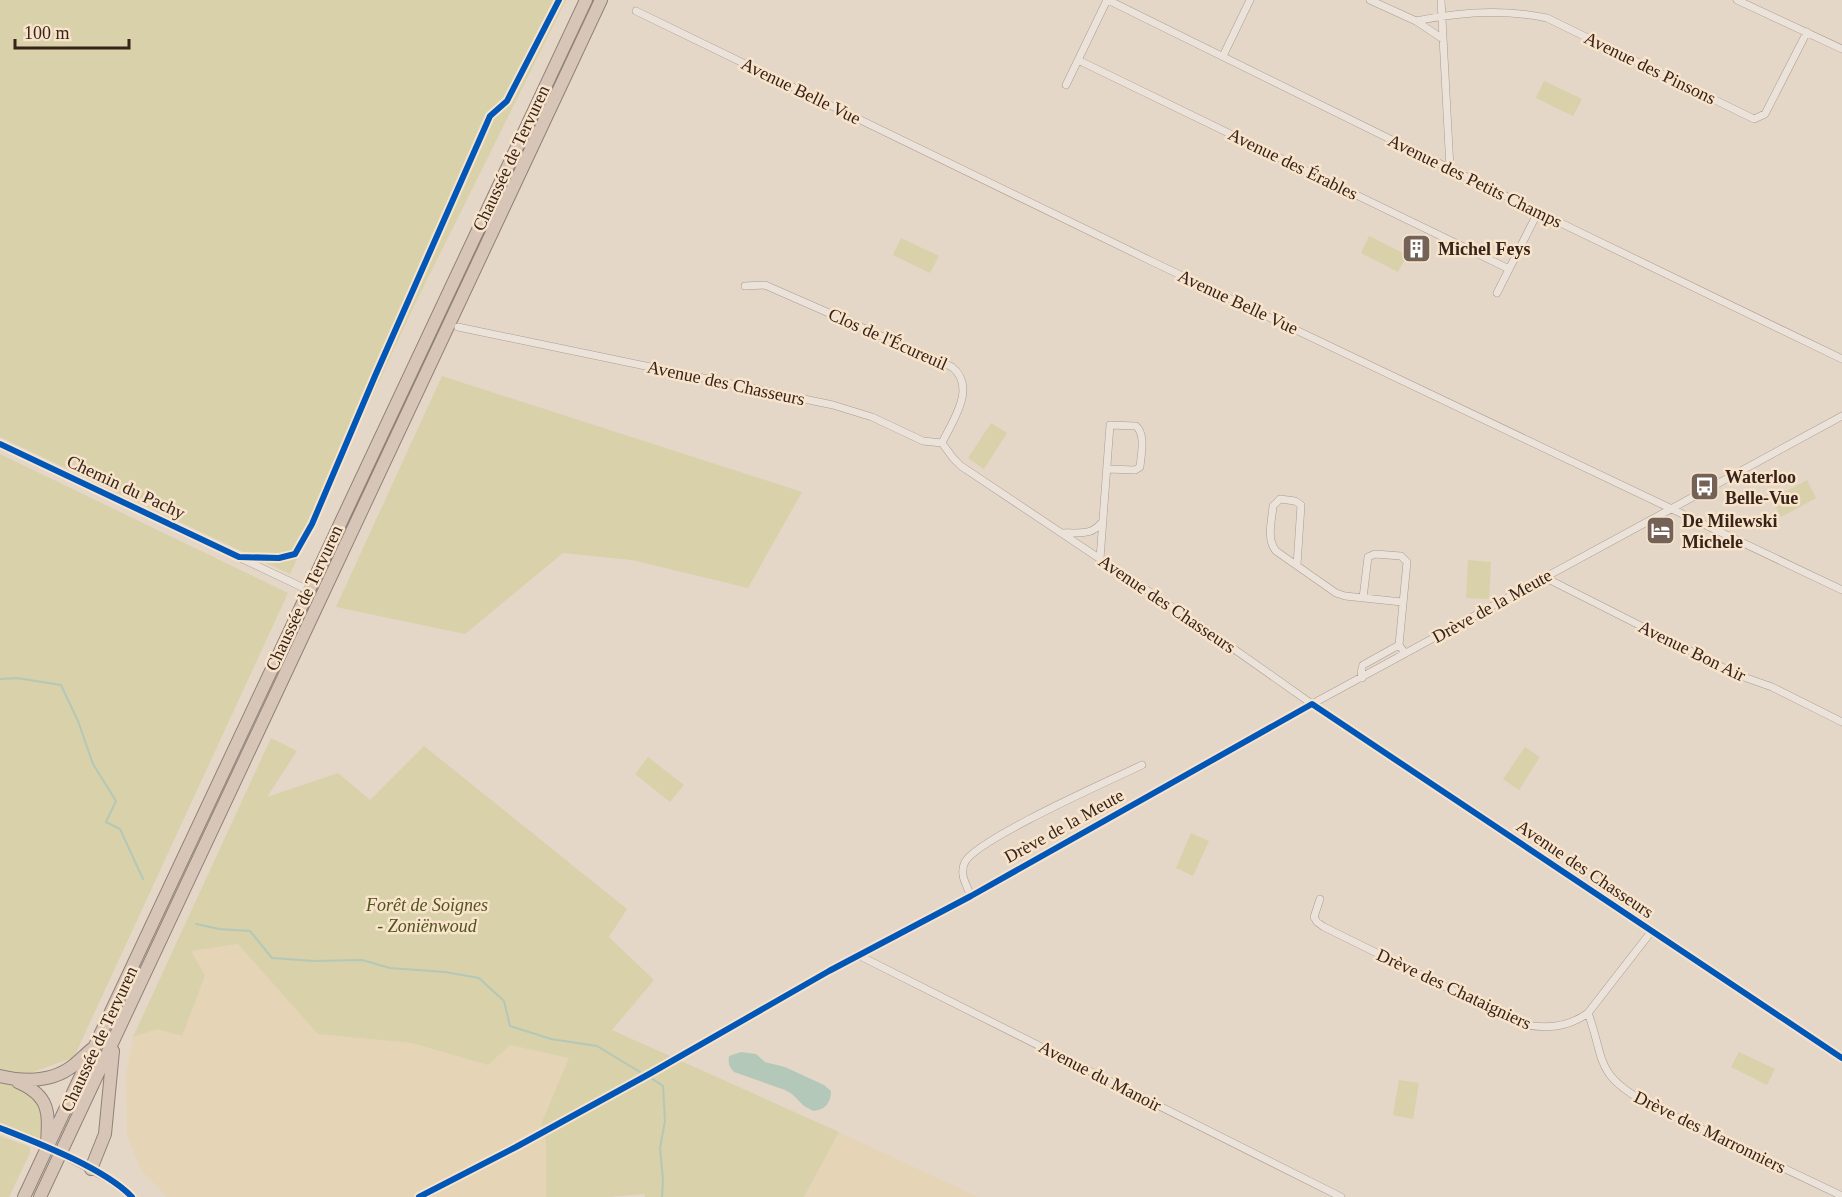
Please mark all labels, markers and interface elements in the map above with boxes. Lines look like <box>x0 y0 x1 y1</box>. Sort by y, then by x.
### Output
scale bar <box>15 12 129 50</box>
text: 100 m <box>24 23 70 43</box>
street label: Avenue des Pinsons <box>1581 28 1719 108</box>
street label: Avenue Belle Vue <box>738 53 864 129</box>
street label: Chaussée de Tervuren <box>468 82 554 234</box>
street label: Avenue des Érables <box>1225 123 1361 204</box>
street label: Avenue des Petits Champs <box>1385 130 1565 232</box>
building icon: Michel Feys <box>1401 233 1433 265</box>
place label: Michel Feys <box>1438 239 1530 259</box>
street label: Avenue Belle Vue <box>1175 265 1301 339</box>
street label: Clos de l'Écureuil <box>825 303 951 374</box>
street label: Avenue des Chasseurs <box>645 357 807 409</box>
street label: Chemin du Pachy <box>64 451 188 523</box>
place label: Waterloo Belle-Vue <box>1725 467 1798 508</box>
bus stop icon: Waterloo Belle-Vue <box>1688 471 1720 503</box>
place label: De Milewski Michele <box>1682 511 1777 552</box>
hotel icon: De Milewski Michele <box>1645 515 1677 547</box>
street label: Chaussée de Tervuren <box>261 522 347 674</box>
street label: Avenue des Chasseurs <box>1095 551 1239 657</box>
street label: Drève de la Meute <box>1429 565 1555 647</box>
street label: Avenue Bon Air <box>1635 616 1749 686</box>
street label: Drève de la Meute <box>1001 785 1127 867</box>
street label: Avenue des Chasseurs <box>1513 816 1657 922</box>
park label: Forêt de Soignes - Zoniënwoud <box>365 895 488 936</box>
street label: Drève des Chataigniers <box>1374 944 1534 1034</box>
street label: Chaussée de Tervuren <box>56 963 142 1115</box>
street label: Avenue du Manoir <box>1035 1037 1165 1115</box>
street label: Drève des Marronniers <box>1631 1087 1789 1177</box>

